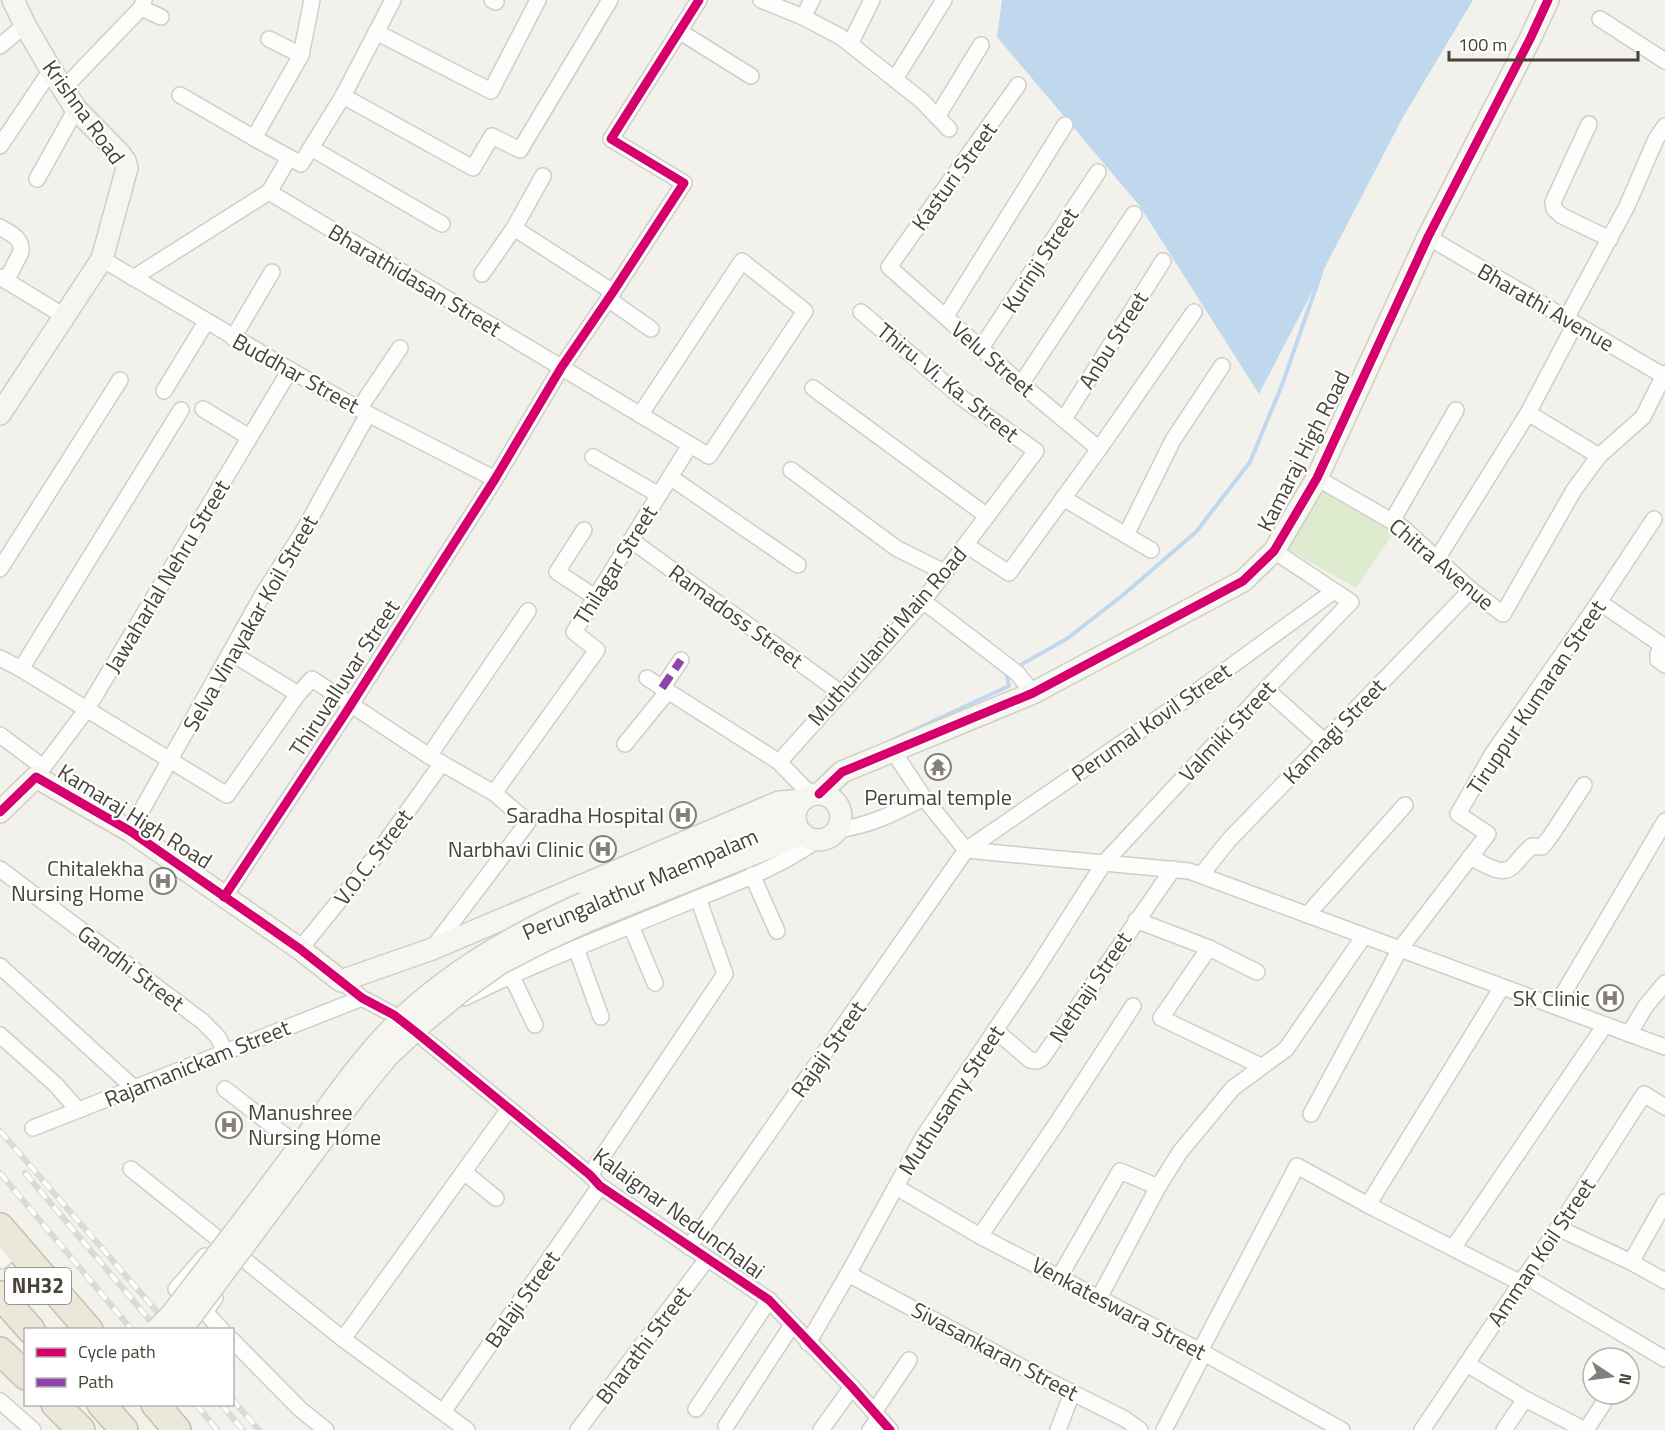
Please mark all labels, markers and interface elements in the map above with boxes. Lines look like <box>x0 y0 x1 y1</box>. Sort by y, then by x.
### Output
scale bar <box>1449 24 1638 62</box>
text: 100 m <box>1458 31 1507 58</box>
street label: Krishna Road <box>34 53 134 171</box>
street label: Kasturi Street <box>903 114 1005 237</box>
street label: Kurinji Street <box>993 200 1087 319</box>
street label: Bharathidasan Street <box>322 215 508 345</box>
street label: Bharathi Avenue <box>1471 254 1621 360</box>
street label: Anbu Street <box>1070 284 1157 396</box>
street label: Velu Street <box>944 313 1043 405</box>
street label: Thiru. Vi. Ka. Street <box>870 314 1027 450</box>
street label: Buddhar Street <box>226 324 366 422</box>
street label: Kamaraj High Road <box>1248 365 1358 537</box>
street label: Jawaharlal Nehru Street <box>96 473 238 679</box>
street label: Thilagar Street <box>565 498 666 632</box>
street label: Selva Vinayakar Koil Street <box>174 508 326 738</box>
street label: Chitra Avenue <box>1382 510 1502 618</box>
street label: Muthurulandi Main Road <box>799 539 975 733</box>
street label: Ramadoss Street <box>662 555 811 677</box>
street label: Thiruvalluvar Street <box>280 592 408 763</box>
street label: Tiruppur Kumaran Street <box>1458 593 1614 801</box>
street label: Perumal Kovil Street <box>1064 654 1238 790</box>
street label: Kannagi Street <box>1275 670 1394 792</box>
street label: Valmiki Street <box>1171 672 1283 790</box>
temple icon: Perumal temple <box>923 752 953 782</box>
street label: Kamaraj High Road <box>51 755 219 877</box>
place label: Perumal temple <box>864 780 1012 814</box>
place label: Saradha Hospital <box>506 798 664 832</box>
hospital icon: Saradha Hospital <box>668 800 698 830</box>
street label: V.O.C. Street <box>325 801 421 912</box>
street label: Perungalathur Maempalam <box>517 819 763 949</box>
place label: Narbhavi Clinic <box>448 832 584 866</box>
hospital icon: Narbhavi Clinic <box>588 834 618 864</box>
place label: Chitalekha Nursing Home <box>11 851 144 910</box>
hospital icon: Chitalekha Nursing Home <box>148 866 178 896</box>
street label: Gandhi Street <box>70 916 192 1020</box>
street label: Nethaji Street <box>1040 924 1140 1049</box>
place label: SK Clinic <box>1513 981 1590 1015</box>
hospital icon: SK Clinic <box>1595 983 1625 1013</box>
street label: Rajaji Street <box>782 993 874 1104</box>
street label: Rajamanickam Street <box>99 1010 295 1116</box>
street label: Muthusamy Street <box>890 1018 1013 1182</box>
place label: Manushree Nursing Home <box>248 1095 381 1154</box>
hospital icon: Manushree Nursing Home <box>214 1110 244 1140</box>
street label: Kalaignar Nedunchalai <box>586 1139 772 1287</box>
street label: Amman Koil Street <box>1479 1171 1604 1333</box>
street label: Balaji Street <box>476 1243 568 1355</box>
street label: Venkateswara Street <box>1026 1248 1213 1369</box>
road number: NH32 <box>5 1268 71 1304</box>
street label: Bharathi Street <box>587 1278 699 1412</box>
street label: Sivasankaran Street <box>905 1293 1085 1410</box>
legend <box>24 1328 234 1406</box>
text: Cycle path <box>78 1338 156 1365</box>
north arrow <box>1581 1346 1641 1406</box>
text: Path <box>78 1368 114 1395</box>
text: N <box>1613 1371 1639 1387</box>

